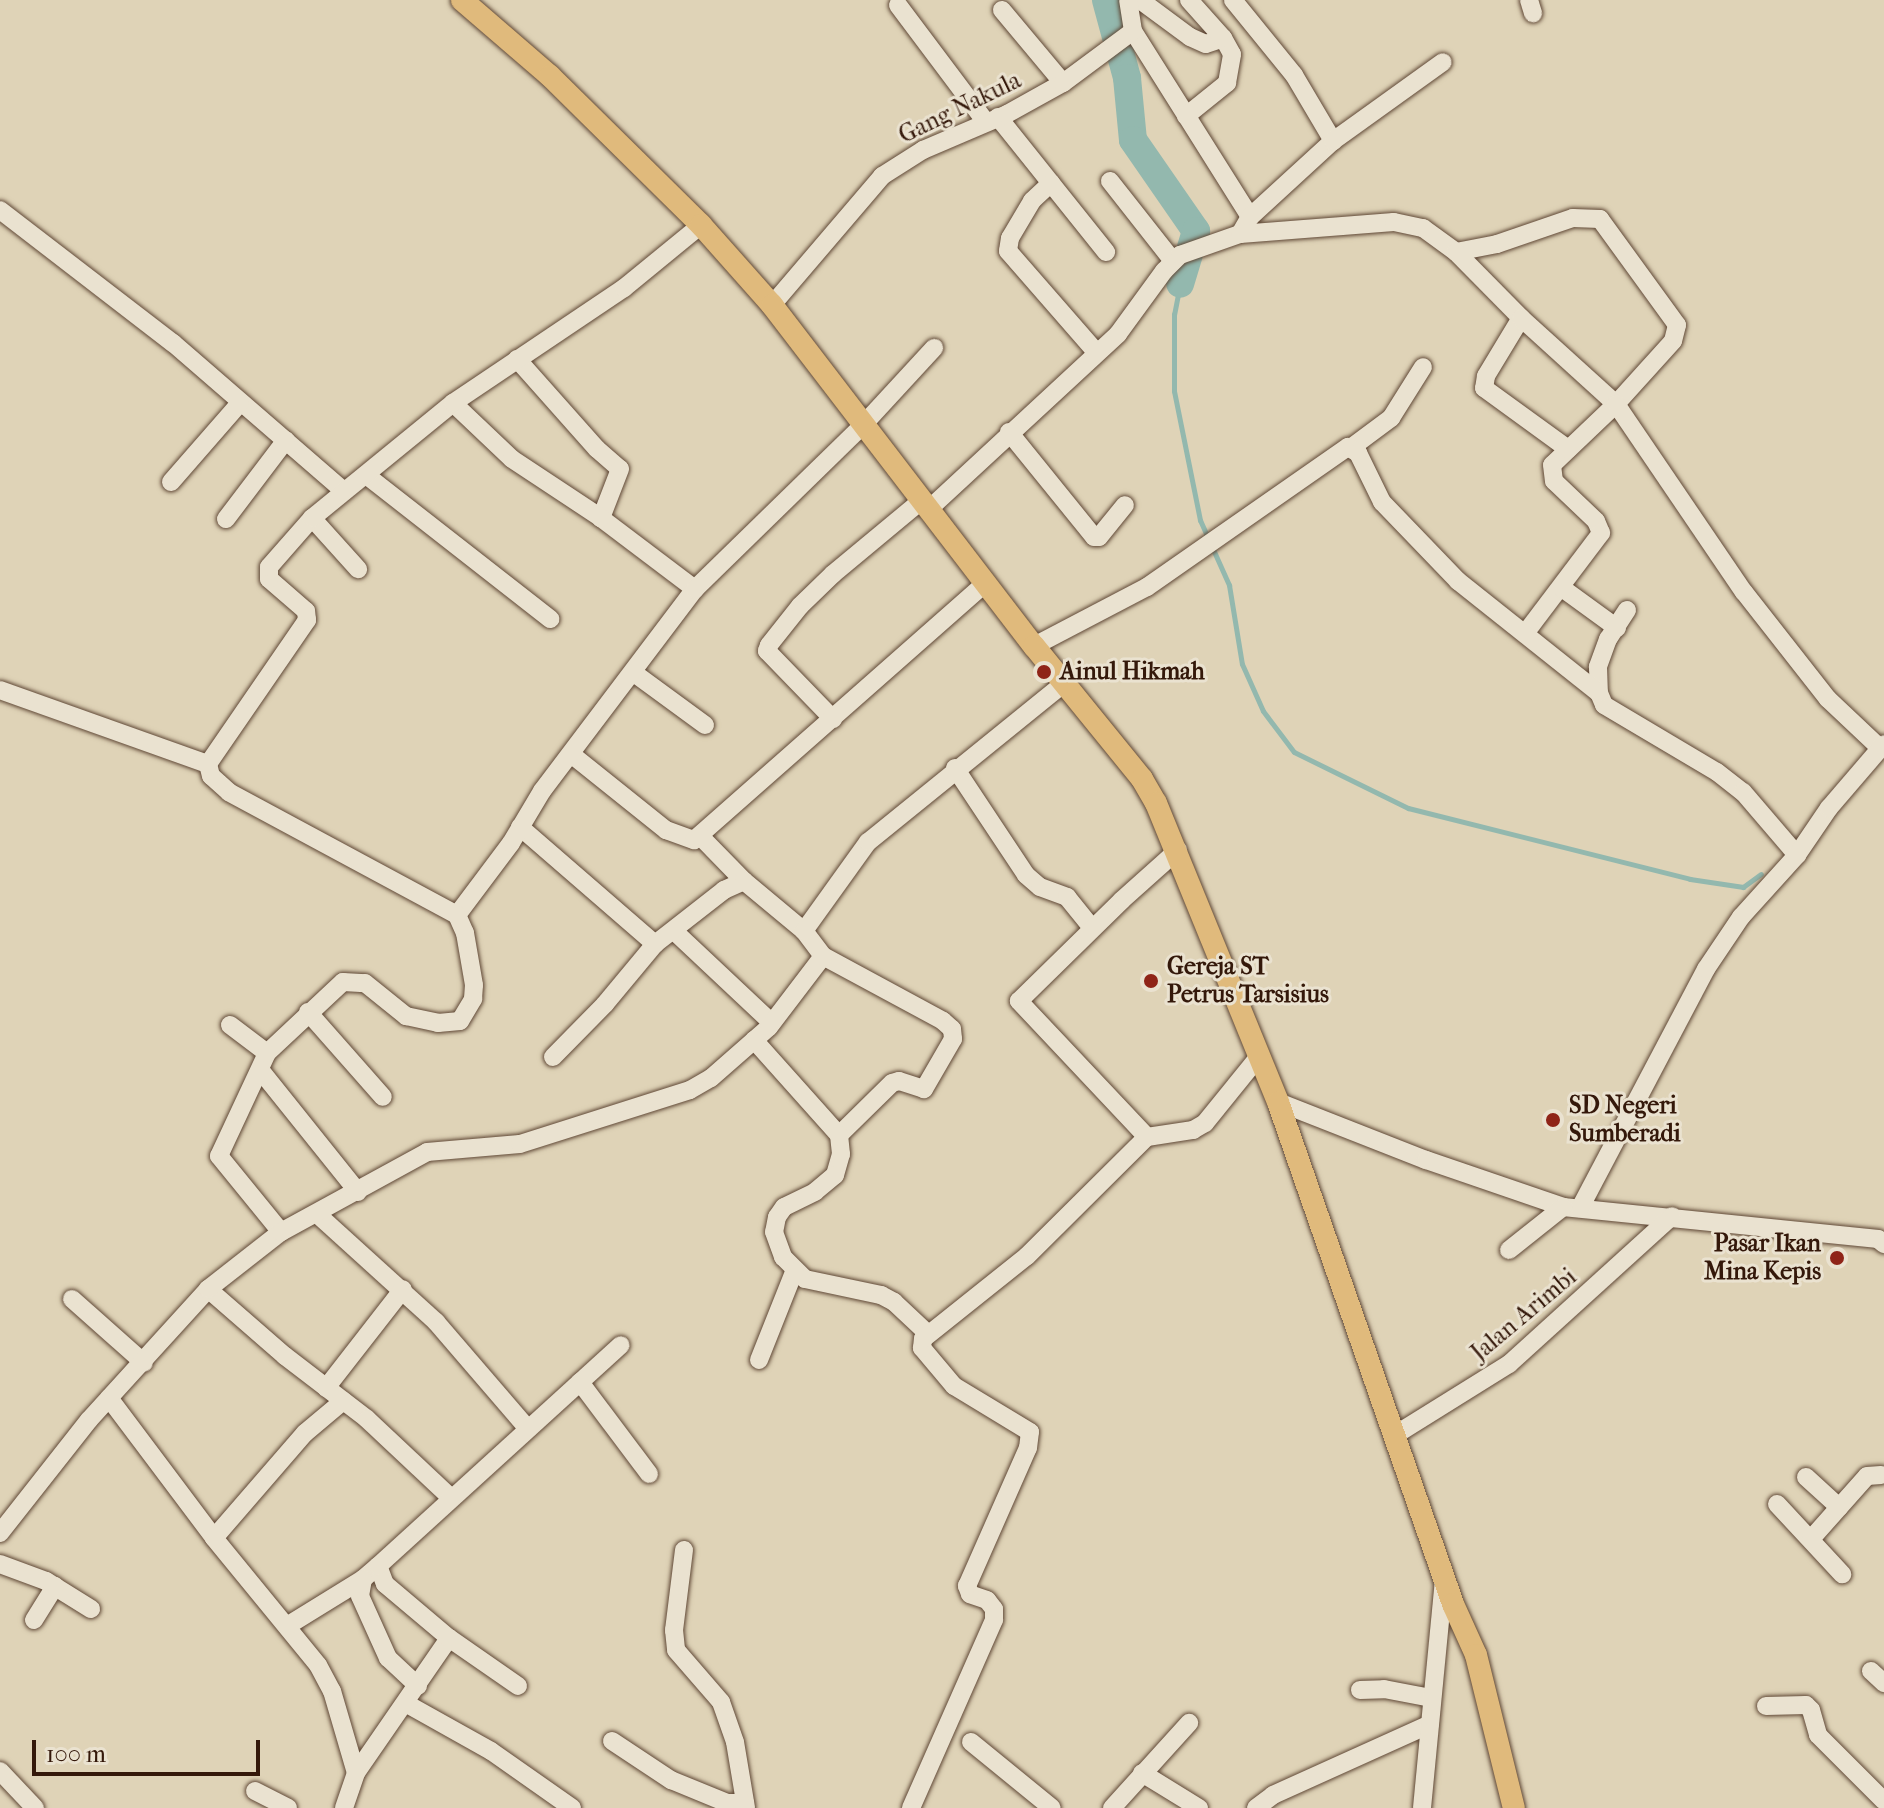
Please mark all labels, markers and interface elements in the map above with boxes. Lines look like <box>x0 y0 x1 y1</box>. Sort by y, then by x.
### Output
street label: Gang Nakula <box>894 66 1026 150</box>
place label: Ainul Hikmah <box>1060 658 1205 686</box>
marker: Ainul Hikmah <box>1035 663 1053 681</box>
place label: Gereja ST Petrus Tarsisius <box>1167 953 1329 1009</box>
marker: Gereja ST Petrus Tarsisius <box>1142 972 1160 990</box>
place label: SD Negeri Sumberadi <box>1569 1092 1681 1148</box>
marker: SD Negeri Sumberadi <box>1544 1111 1562 1129</box>
place label: Pasar Ikan Mina Kepis <box>1704 1230 1821 1286</box>
marker: Pasar Ikan Mina Kepis <box>1828 1249 1846 1267</box>
street label: Jalan Arimbi <box>1465 1263 1583 1367</box>
scale bar <box>36 1724 264 1774</box>
text: 100 m <box>46 1740 106 1768</box>

